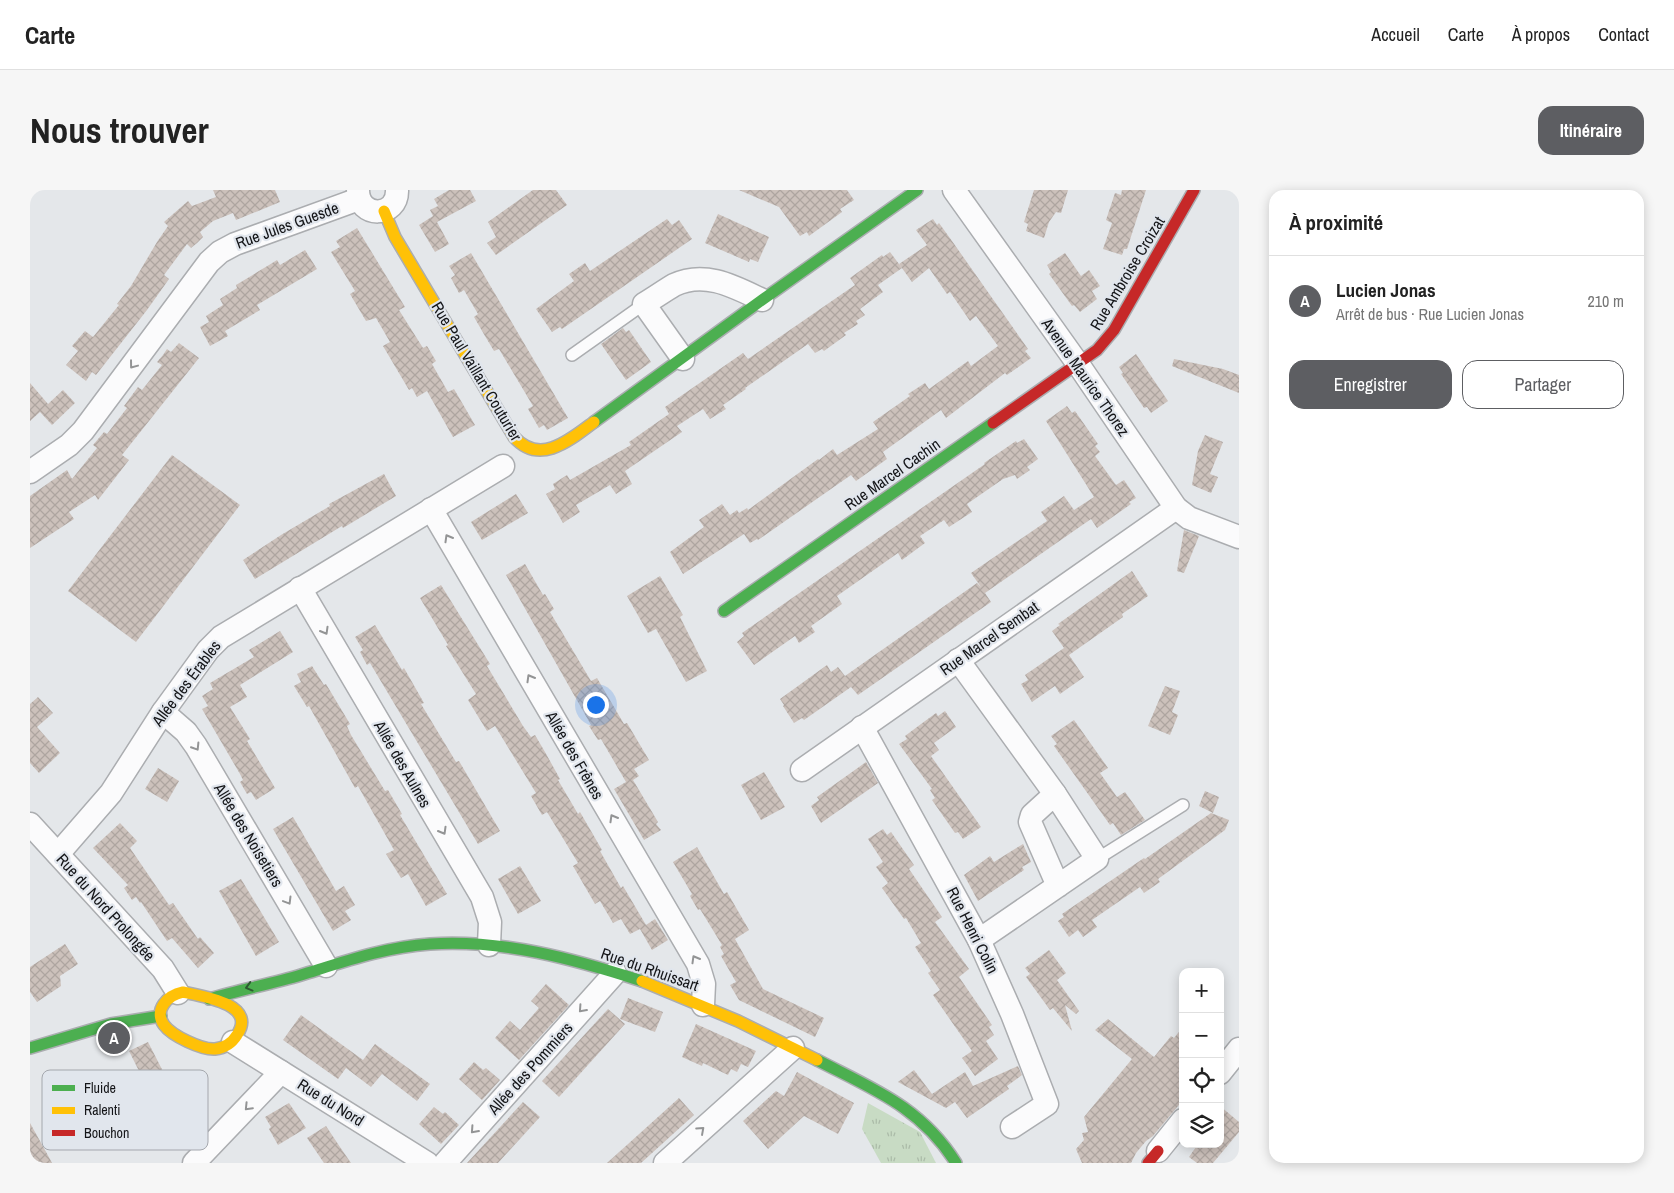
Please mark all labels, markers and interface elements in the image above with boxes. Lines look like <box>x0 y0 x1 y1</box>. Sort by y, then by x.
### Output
text: Carte <box>25 19 75 51</box>
text: Accueil <box>1371 22 1420 47</box>
text: Carte <box>1448 22 1484 47</box>
text: À propos <box>1512 22 1570 47</box>
text: Contact <box>1598 22 1649 47</box>
button: Itinéraire <box>1538 106 1644 155</box>
text: Nous trouver <box>30 107 209 154</box>
street label: Rue Jules Guesde <box>233 196 341 254</box>
text: À proximité <box>1289 208 1383 237</box>
street label: Rue Ambroise Croizat <box>1084 212 1170 334</box>
text: Lucien Jonas <box>1336 277 1436 303</box>
text: A <box>1300 290 1310 312</box>
text: 210 m <box>1588 290 1624 312</box>
street label: Rue Paul Vaillant Couturier <box>427 297 528 445</box>
text: Arrêt de bus · Rue Lucien Jonas <box>1336 303 1524 325</box>
street label: Avenue Maurice Thorez <box>1036 313 1135 441</box>
one-way arrow <box>130 359 139 369</box>
button: Enregistrer <box>1289 360 1452 409</box>
button: Partager <box>1462 360 1624 409</box>
street label: Rue Marcel Cachin <box>840 433 944 515</box>
one-way arrow <box>445 534 455 543</box>
street label: Rue Marcel Sembat <box>935 596 1043 680</box>
one-way arrow <box>318 625 328 634</box>
street label: Allée des Érables <box>146 636 226 731</box>
one-way arrow <box>527 675 537 684</box>
your location <box>583 692 609 718</box>
street label: Allée des Frênes <box>540 706 609 803</box>
street label: Allée des Aulnes <box>369 716 437 812</box>
one-way arrow <box>190 741 200 750</box>
street label: Allée des Noisetiers <box>209 778 289 891</box>
one-way arrow <box>609 815 619 824</box>
one-way arrow <box>436 825 446 834</box>
street label: Rue du Nord Prolongée <box>52 848 160 966</box>
street label: Rue Henri Colin <box>942 883 1004 977</box>
one-way arrow <box>282 896 292 905</box>
street label: Rue du Rhuissart <box>598 942 702 996</box>
one-way arrow <box>691 955 701 964</box>
map controls <box>1179 968 1224 1148</box>
button: + <box>1179 968 1224 1013</box>
one-way arrow <box>245 982 254 992</box>
one-way arrow <box>580 1003 588 1012</box>
button: − <box>1179 1013 1224 1058</box>
street label: Allée des Pommiers <box>482 1017 577 1120</box>
pin: A <box>98 1019 130 1057</box>
button: locate <box>1179 1058 1224 1103</box>
legend <box>42 1070 208 1150</box>
street label: Rue du Nord <box>294 1073 368 1131</box>
text: Fluide <box>84 1079 116 1097</box>
text: Ralenti <box>84 1101 120 1119</box>
one-way arrow <box>245 1101 254 1110</box>
button: layers <box>1179 1103 1224 1148</box>
text: Bouchon <box>84 1124 129 1142</box>
one-way arrow <box>471 1125 480 1134</box>
one-way arrow <box>695 1127 704 1136</box>

